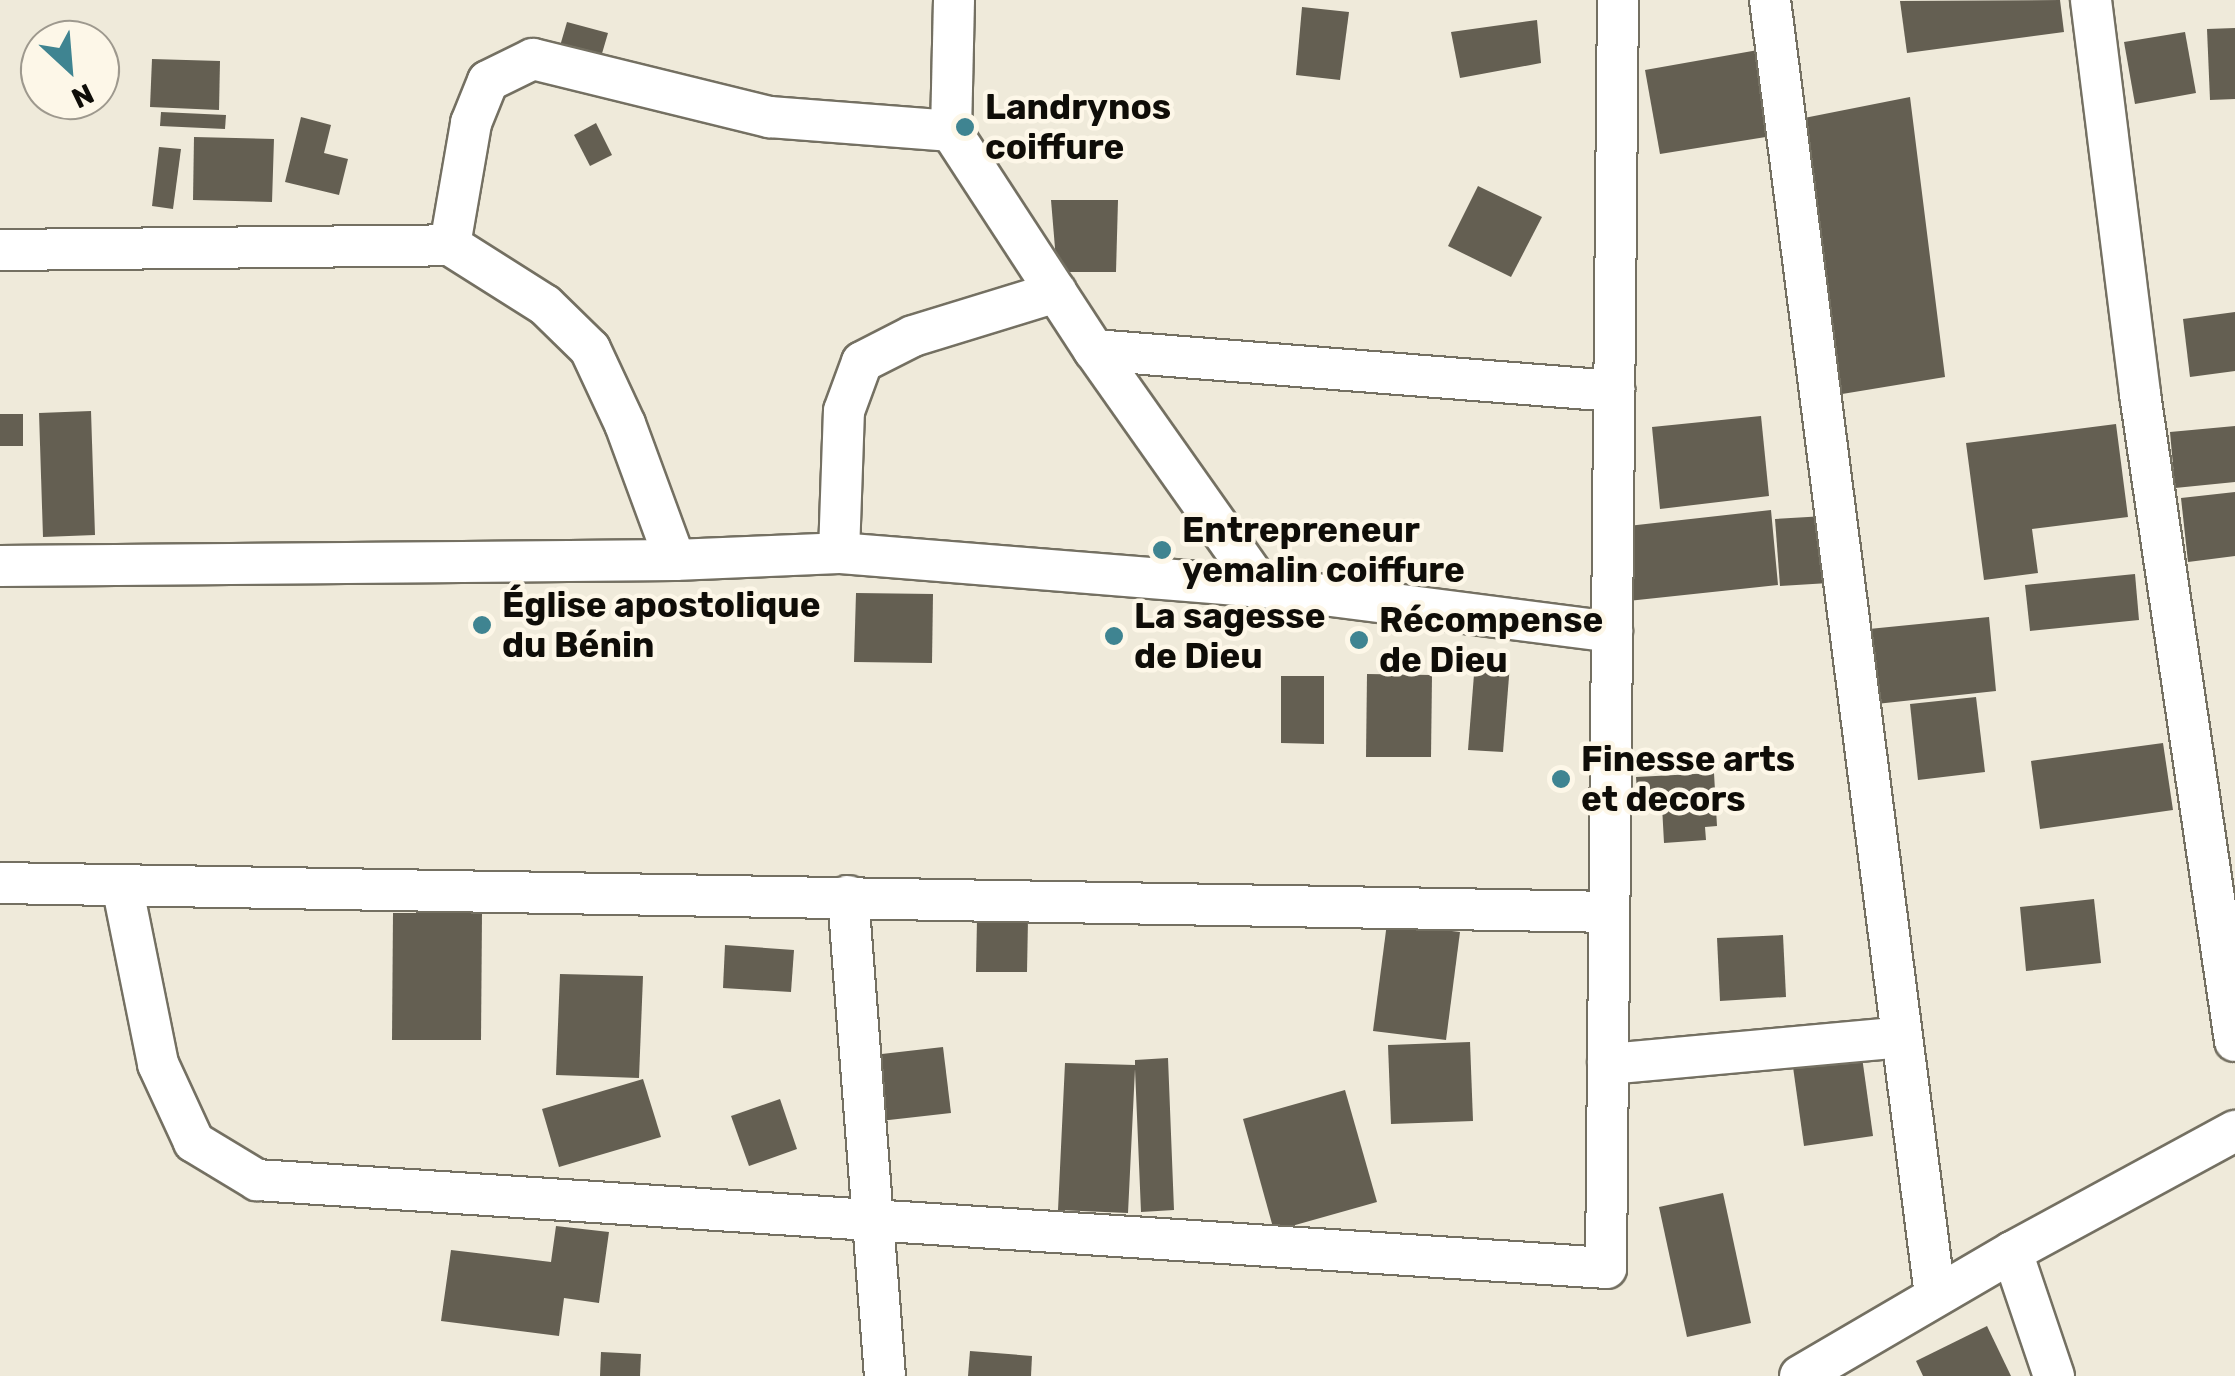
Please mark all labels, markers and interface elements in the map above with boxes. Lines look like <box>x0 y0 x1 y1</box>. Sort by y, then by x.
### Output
north arrow <box>20 20 120 120</box>
text: N <box>66 76 99 115</box>
place label: Landrynos coiffure <box>985 86 1171 168</box>
marker: Landrynos coiffure <box>954 116 976 138</box>
place label: Entrepreneur yemalin coiffure <box>1182 509 1465 591</box>
marker: Entrepreneur yemalin coiffure <box>1151 539 1173 561</box>
place label: Église apostolique du Bénin <box>502 584 821 666</box>
place label: La sagesse de Dieu <box>1134 595 1325 677</box>
place label: Récompense de Dieu <box>1379 599 1603 681</box>
marker: Église apostolique du Bénin <box>471 614 493 636</box>
marker: La sagesse de Dieu <box>1103 625 1125 647</box>
marker: Récompense de Dieu <box>1348 629 1370 651</box>
place label: Finesse arts et decors <box>1581 738 1795 820</box>
marker: Finesse arts et decors <box>1550 768 1572 790</box>

